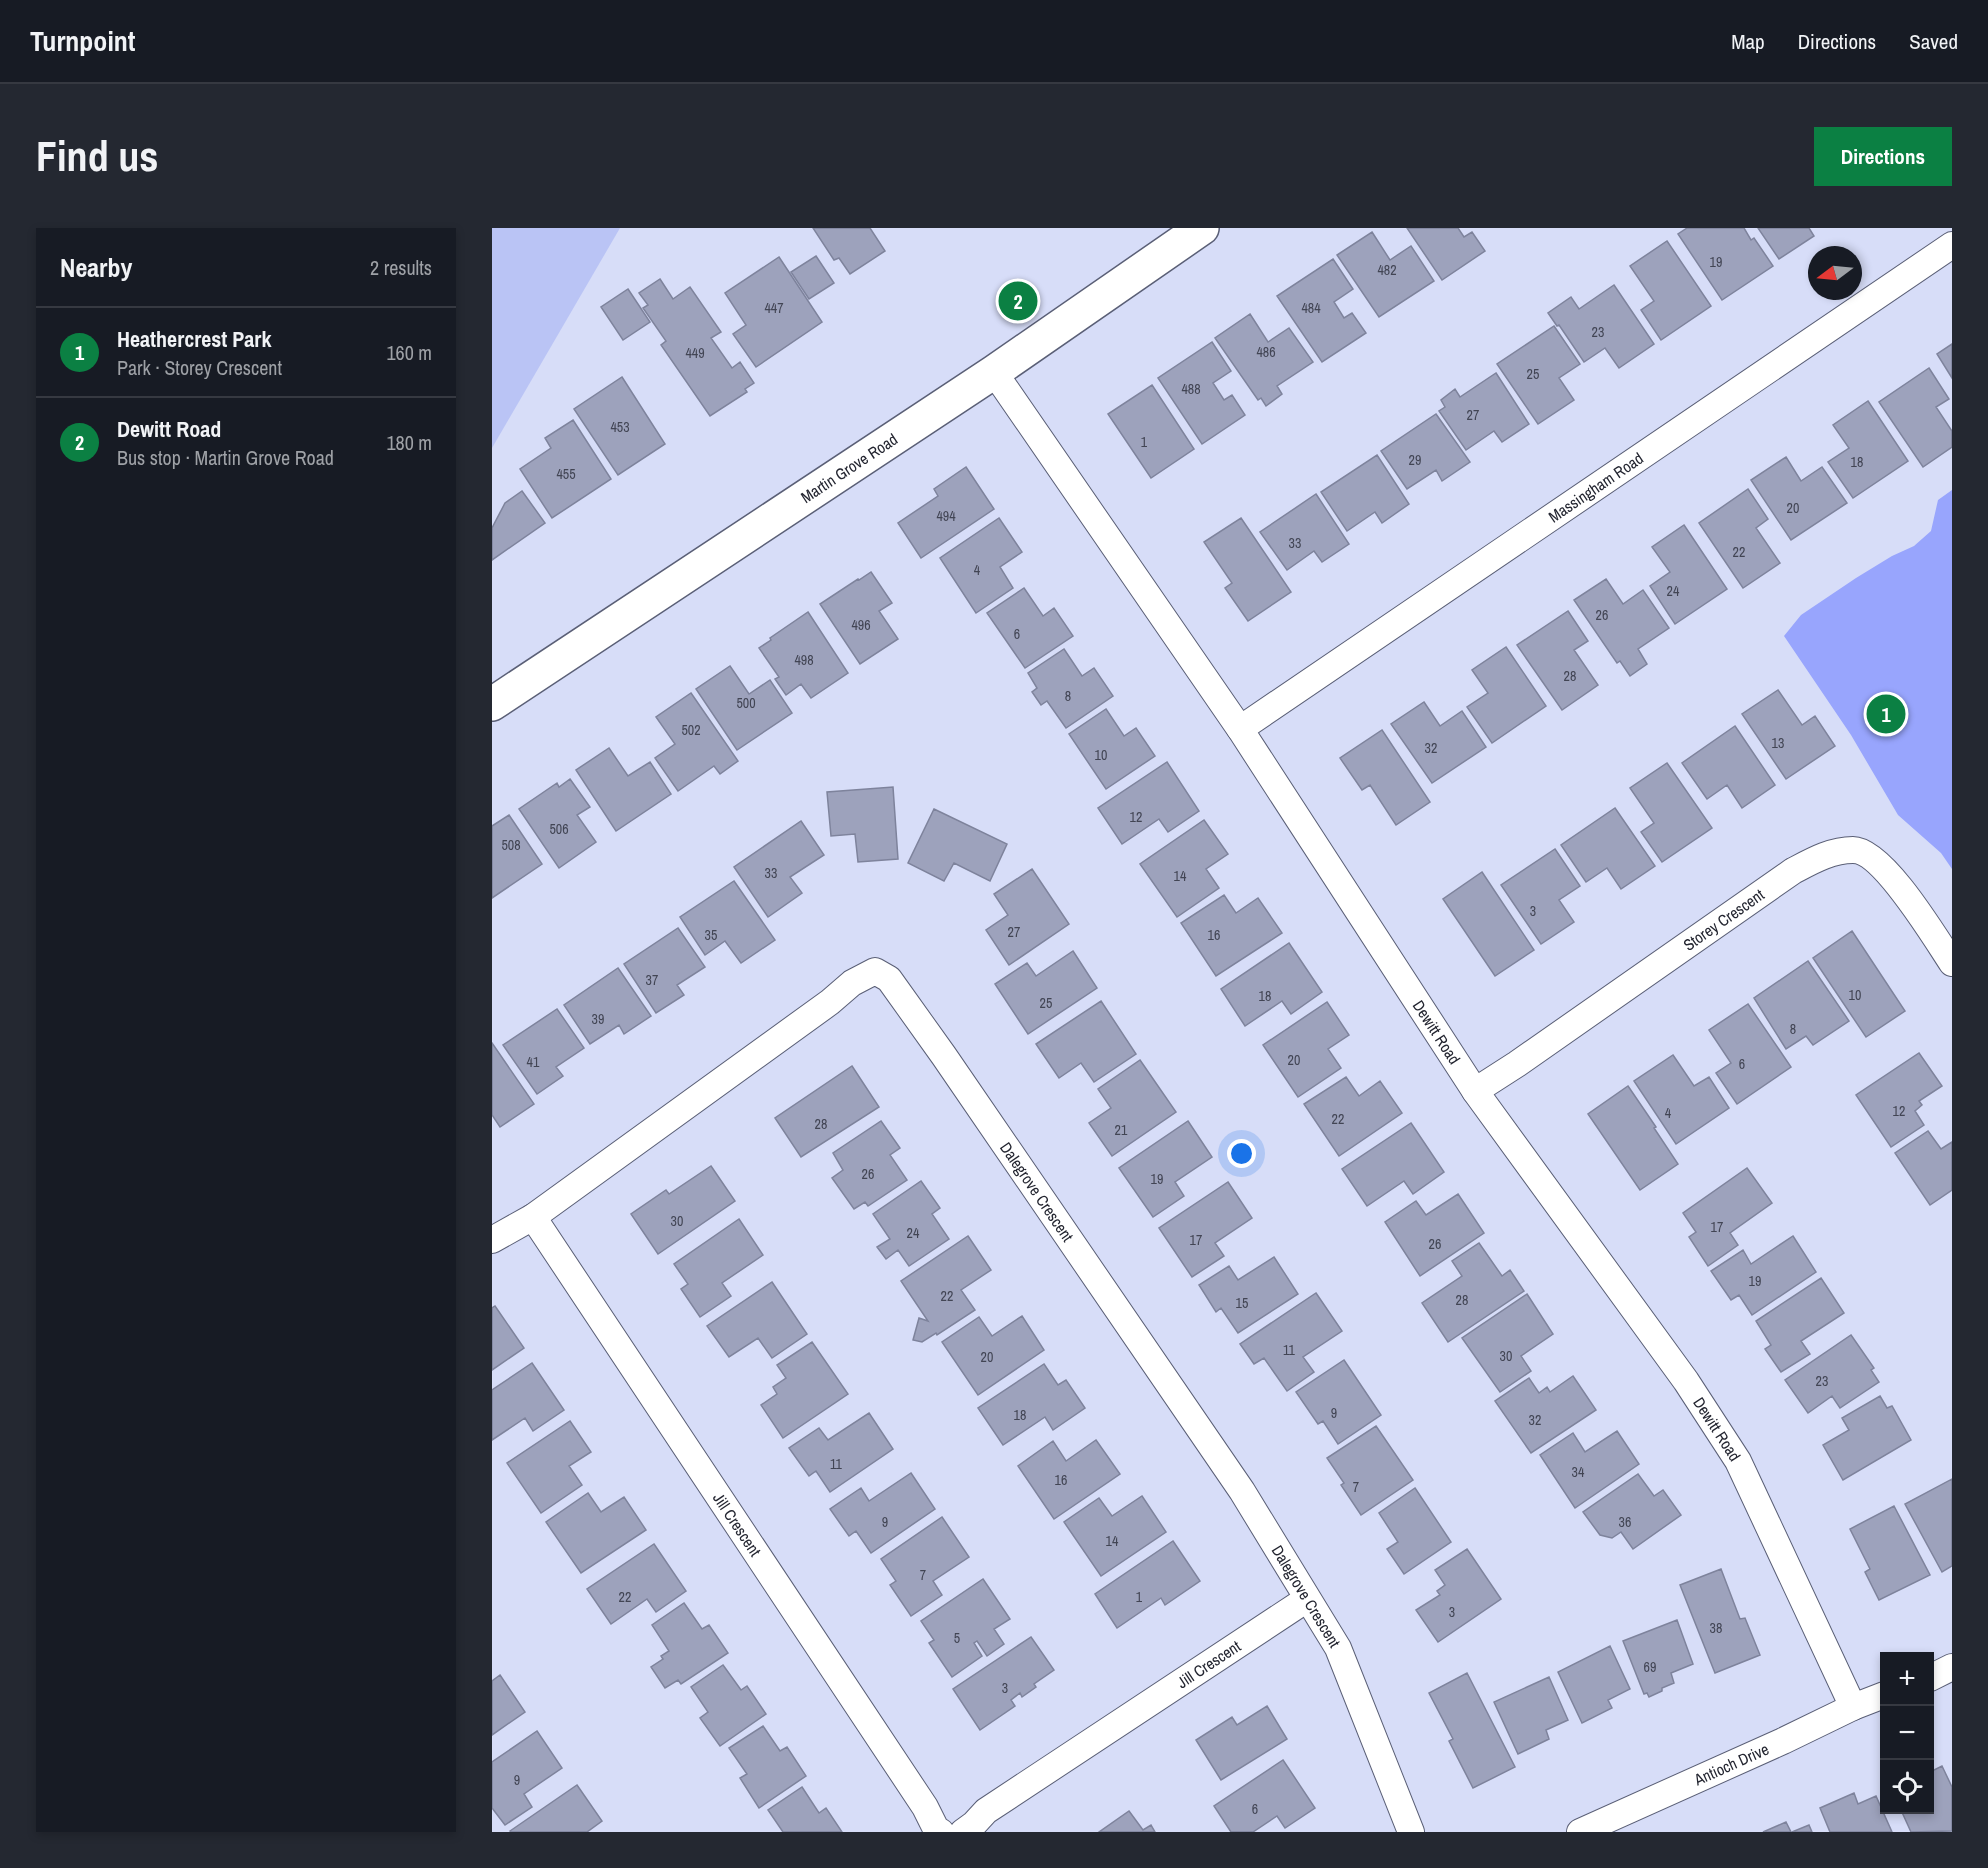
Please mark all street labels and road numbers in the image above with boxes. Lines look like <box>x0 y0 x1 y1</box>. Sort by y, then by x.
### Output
street label: Martin Grove Road <box>796 428 902 508</box>
street label: Massingham Road <box>1544 447 1647 527</box>
street label: Storey Crescent <box>1679 883 1769 956</box>
street label: Dewitt Road <box>1408 996 1466 1068</box>
street label: Dalegrove Crescent <box>995 1138 1079 1246</box>
street label: Dewitt Road <box>1688 1393 1746 1465</box>
street label: Jill Crescent <box>708 1488 767 1561</box>
street label: Dalegrove Crescent <box>1267 1541 1346 1652</box>
street label: Jill Crescent <box>1172 1635 1245 1693</box>
street label: Antioch Drive <box>1690 1738 1772 1791</box>

